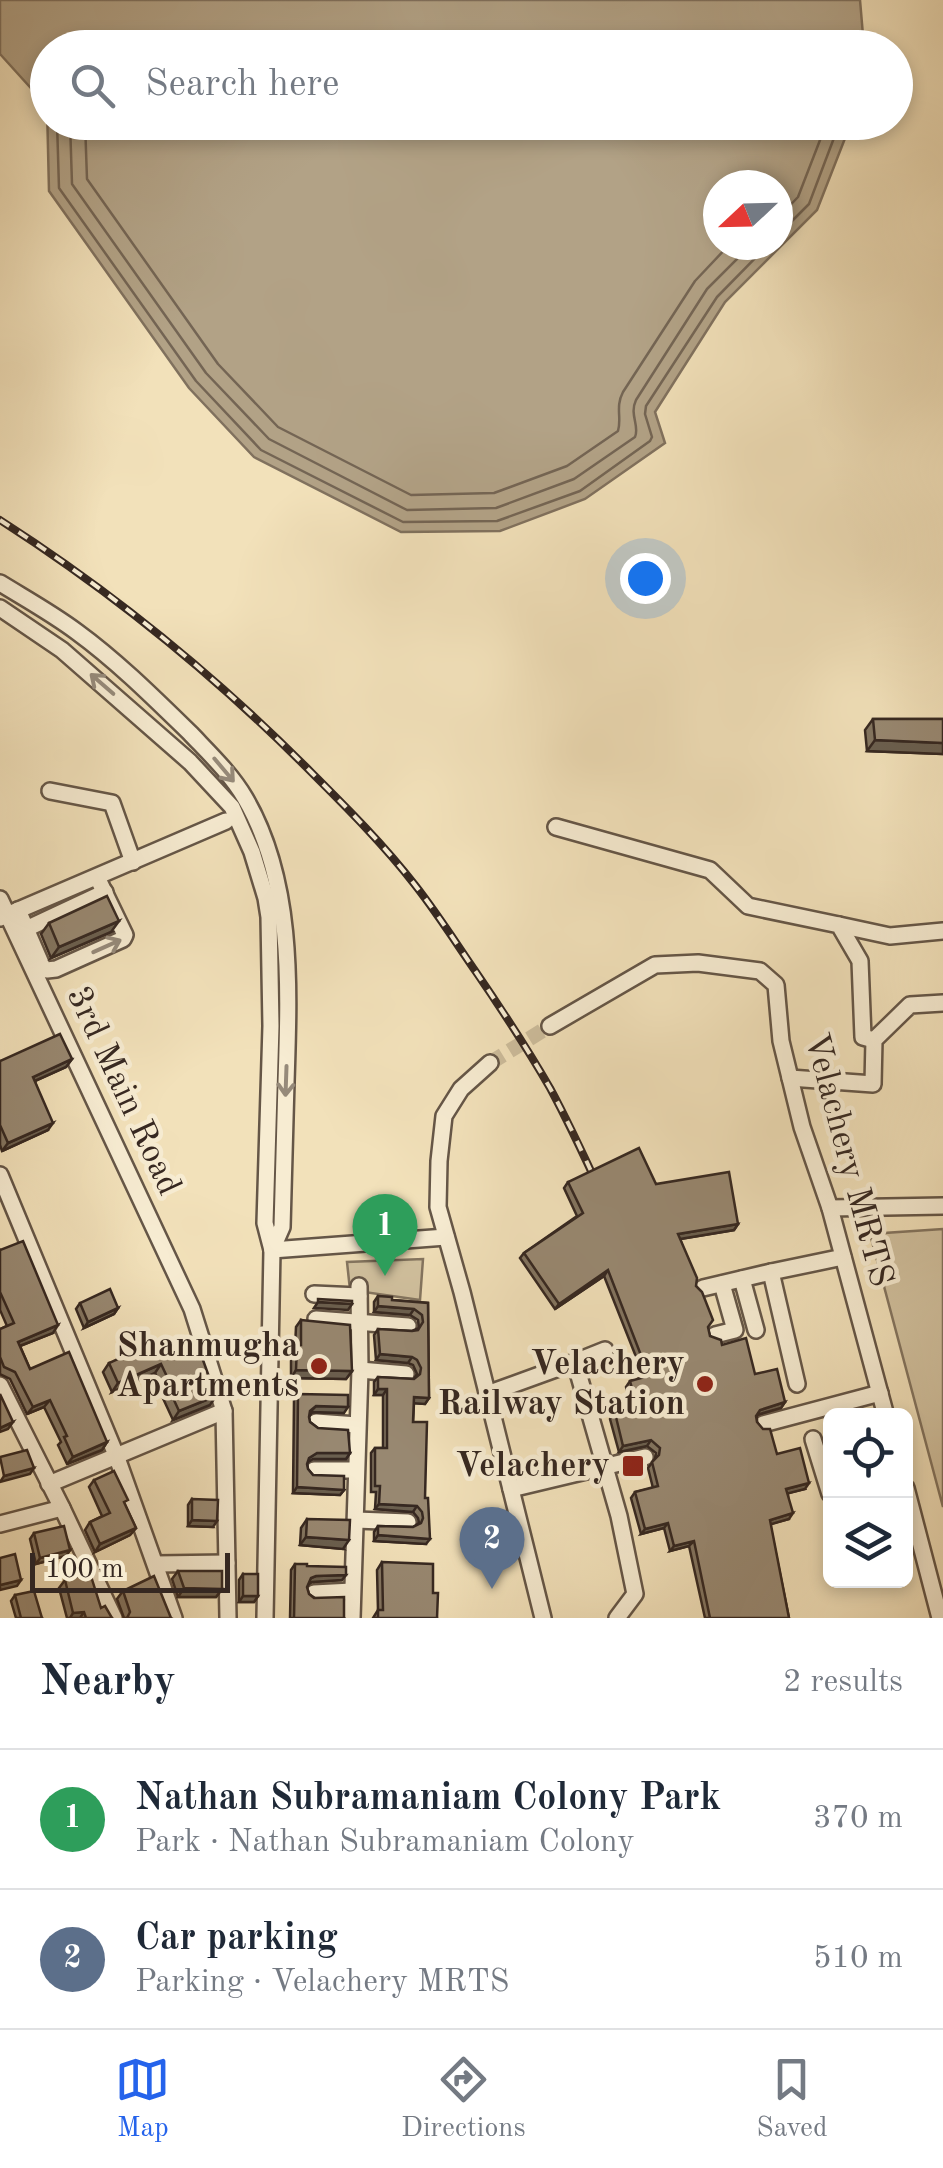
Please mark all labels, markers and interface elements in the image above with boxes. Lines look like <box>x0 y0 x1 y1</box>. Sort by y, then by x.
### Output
search box <box>30 30 913 140</box>
icon: search <box>65 58 120 113</box>
text: Search here <box>145 66 340 104</box>
north arrow <box>703 170 793 260</box>
your location <box>620 553 671 604</box>
one-way arrow <box>90 673 115 696</box>
one-way arrow <box>212 757 235 782</box>
one-way arrow <box>91 936 122 954</box>
street label: 3rd Main Road <box>59 981 187 1201</box>
street label: Velachery MRTS <box>797 1030 899 1290</box>
one-way arrow <box>277 1064 296 1096</box>
pin: 1 <box>352 1194 418 1276</box>
place label: Shanmugha Apartments <box>116 1329 299 1404</box>
place label: Velachery Railway Station <box>437 1347 685 1422</box>
marker: Shanmugha Apartments <box>308 1355 330 1377</box>
marker: Velachery Railway Station <box>694 1373 716 1395</box>
map controls <box>823 1408 913 1588</box>
button: locate <box>823 1408 913 1498</box>
place label: Velachery <box>455 1449 610 1484</box>
marker: Velachery <box>620 1453 646 1479</box>
button: layers <box>823 1498 913 1588</box>
pin: 2 <box>460 1506 524 1589</box>
scale bar <box>30 1548 230 1592</box>
text: 100 m <box>45 1556 124 1584</box>
text: Nearby <box>40 1662 176 1704</box>
text: 2 results <box>783 1667 903 1699</box>
text: Nathan Subramaniam Colony Park <box>135 1780 721 1818</box>
text: 1 <box>63 1803 82 1835</box>
text: 370 m <box>813 1803 903 1835</box>
text: Park · Nathan Subramaniam Colony <box>135 1827 635 1859</box>
text: Car parking <box>135 1920 338 1958</box>
text: 2 <box>63 1943 82 1975</box>
text: 510 m <box>813 1943 903 1975</box>
text: Parking · Velachery MRTS <box>135 1967 509 1999</box>
tab: Map <box>115 2052 170 2147</box>
tab: Directions <box>401 2052 526 2147</box>
tab: Saved <box>756 2052 828 2147</box>

